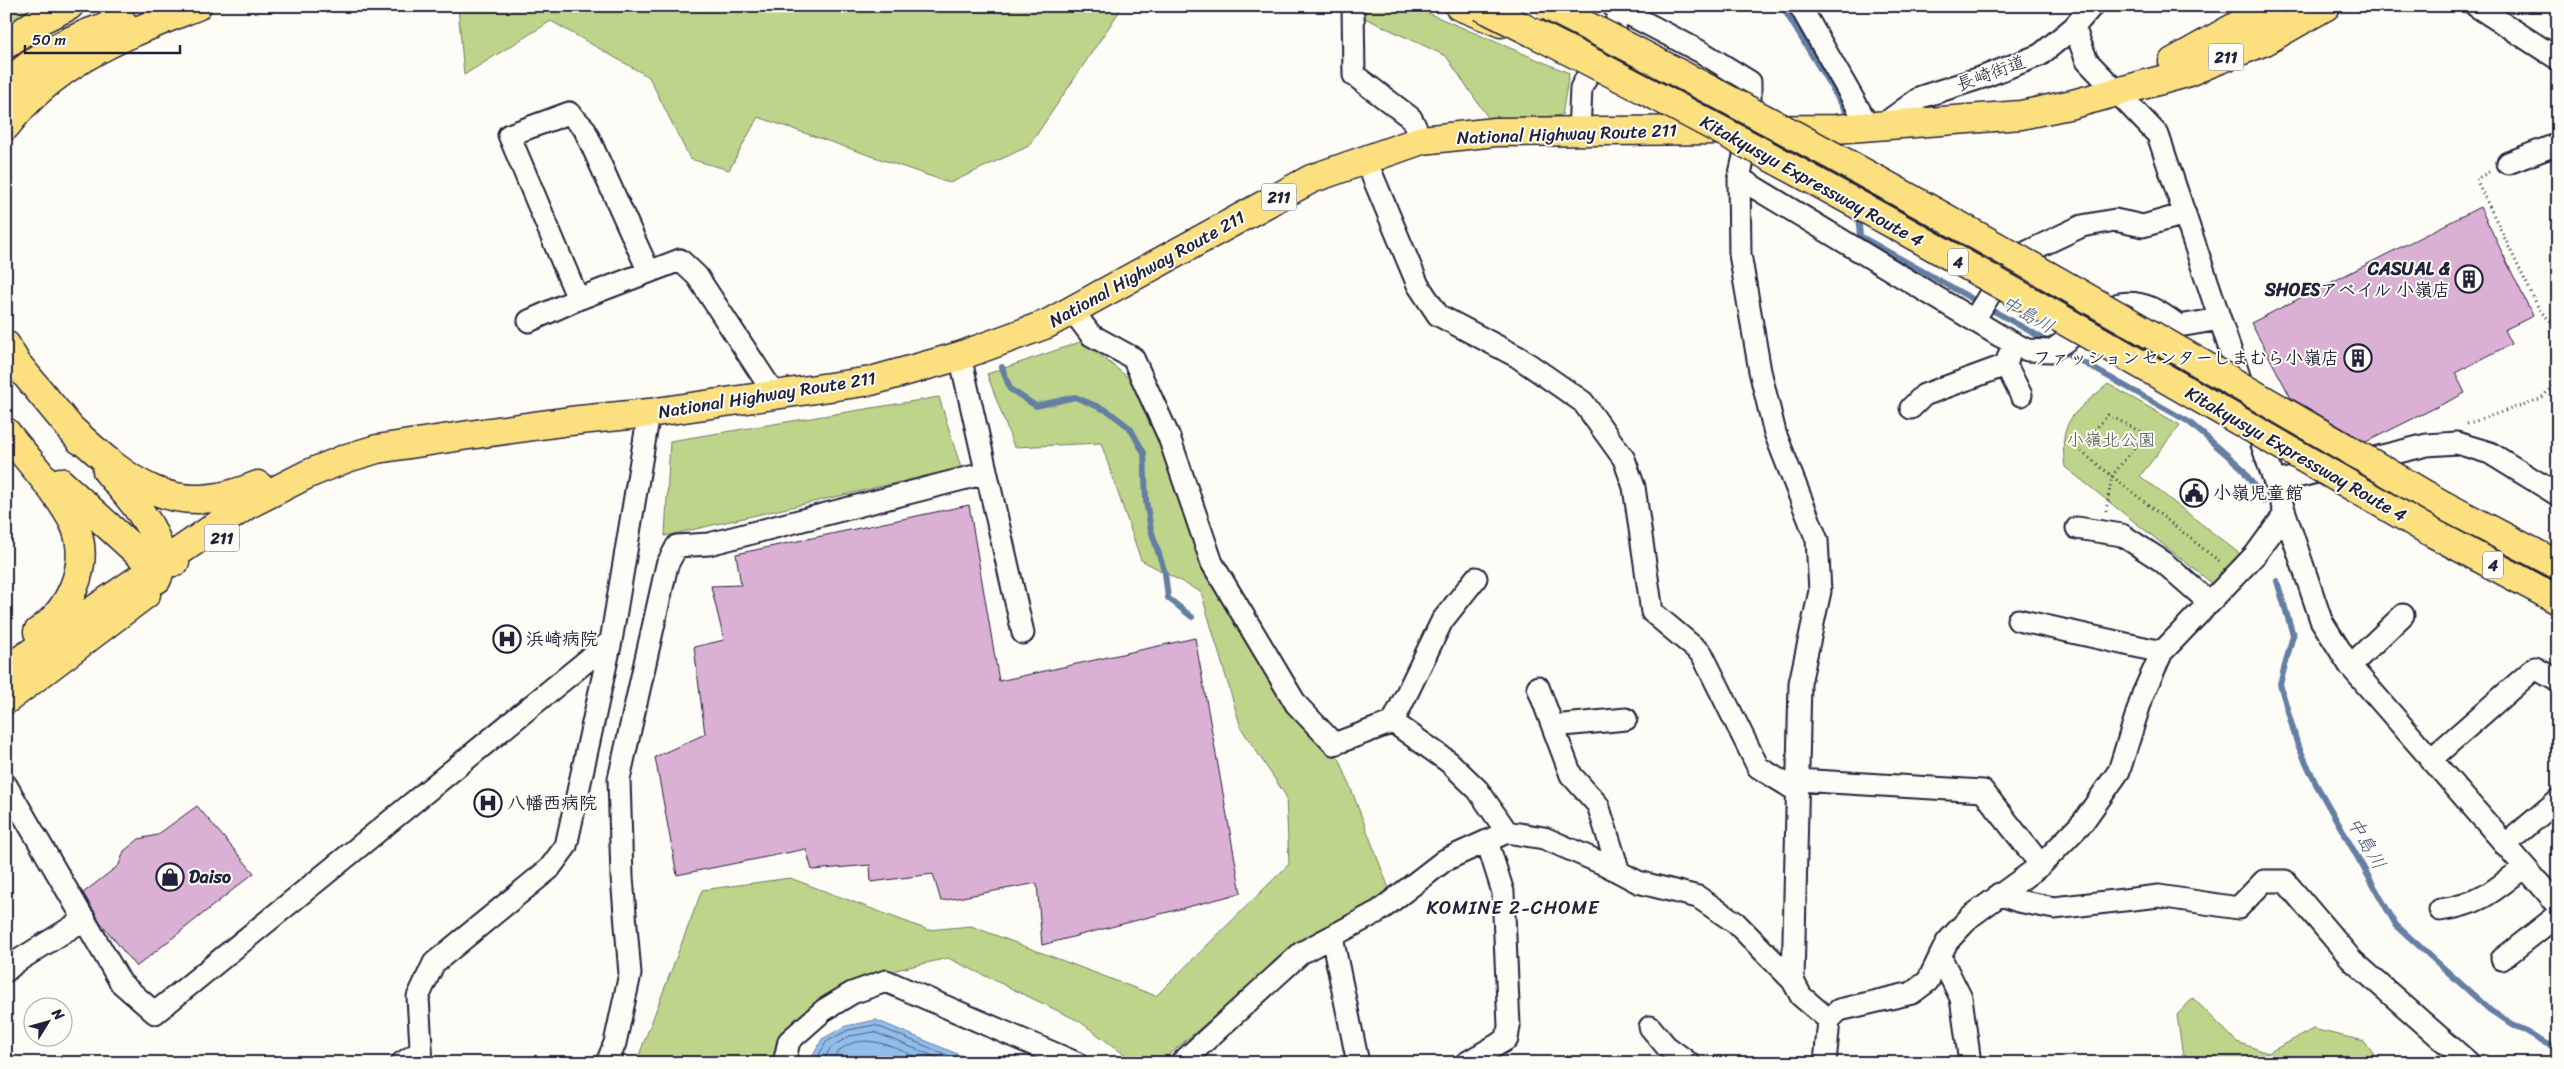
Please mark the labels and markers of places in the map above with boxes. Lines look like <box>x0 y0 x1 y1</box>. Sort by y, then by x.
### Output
place label: CASUAL & SHOESアベイル 小嶺店 <box>2264 253 2451 306</box>
building icon: CASUAL & SHOESアベイル 小嶺店 <box>2454 264 2484 294</box>
place label: ファッションセンターしまむら小嶺店 <box>2033 342 2339 374</box>
building icon: ファッションセンターしまむら小嶺店 <box>2343 343 2373 373</box>
place label: 小嶺児童館 <box>2213 477 2303 509</box>
public building icon: 小嶺児童館 <box>2179 478 2209 508</box>
place label: 浜崎病院 <box>526 623 598 655</box>
hospital icon: 浜崎病院 <box>492 624 522 654</box>
place label: 八幡西病院 <box>507 787 597 819</box>
hospital icon: 八幡西病院 <box>473 788 503 818</box>
place label: Daiso <box>189 861 231 893</box>
shop icon: Daiso <box>155 862 185 892</box>

